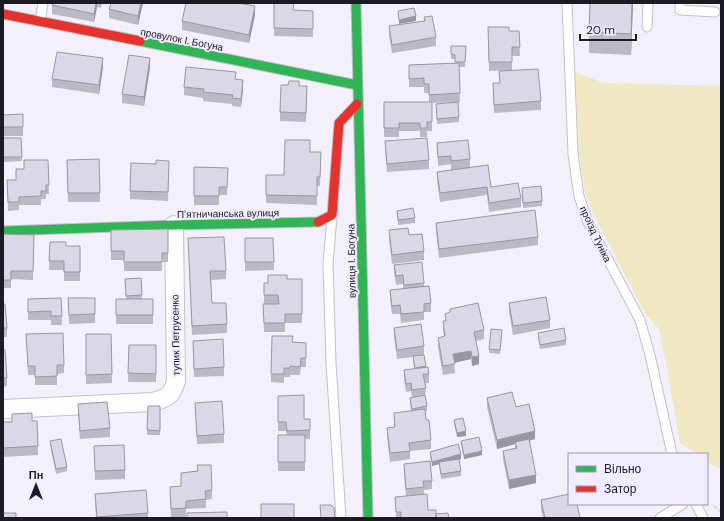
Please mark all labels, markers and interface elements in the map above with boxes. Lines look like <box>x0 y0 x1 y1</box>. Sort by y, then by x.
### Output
scale bar <box>580 16 636 42</box>
text: 20 m <box>586 22 615 38</box>
street label: провулок І. Богуна <box>139 25 225 54</box>
street label: проїзд Туніка <box>577 204 614 265</box>
street label: Пʼятничанська вулиця <box>177 206 279 221</box>
street label: вулиця І. Богуна <box>344 223 359 298</box>
street label: тупик Петрусенко <box>168 294 183 376</box>
legend <box>568 453 708 505</box>
text: Вільно <box>604 461 642 477</box>
north arrow <box>16 465 56 505</box>
text: Пн <box>29 468 43 482</box>
text: Затор <box>604 481 637 497</box>

